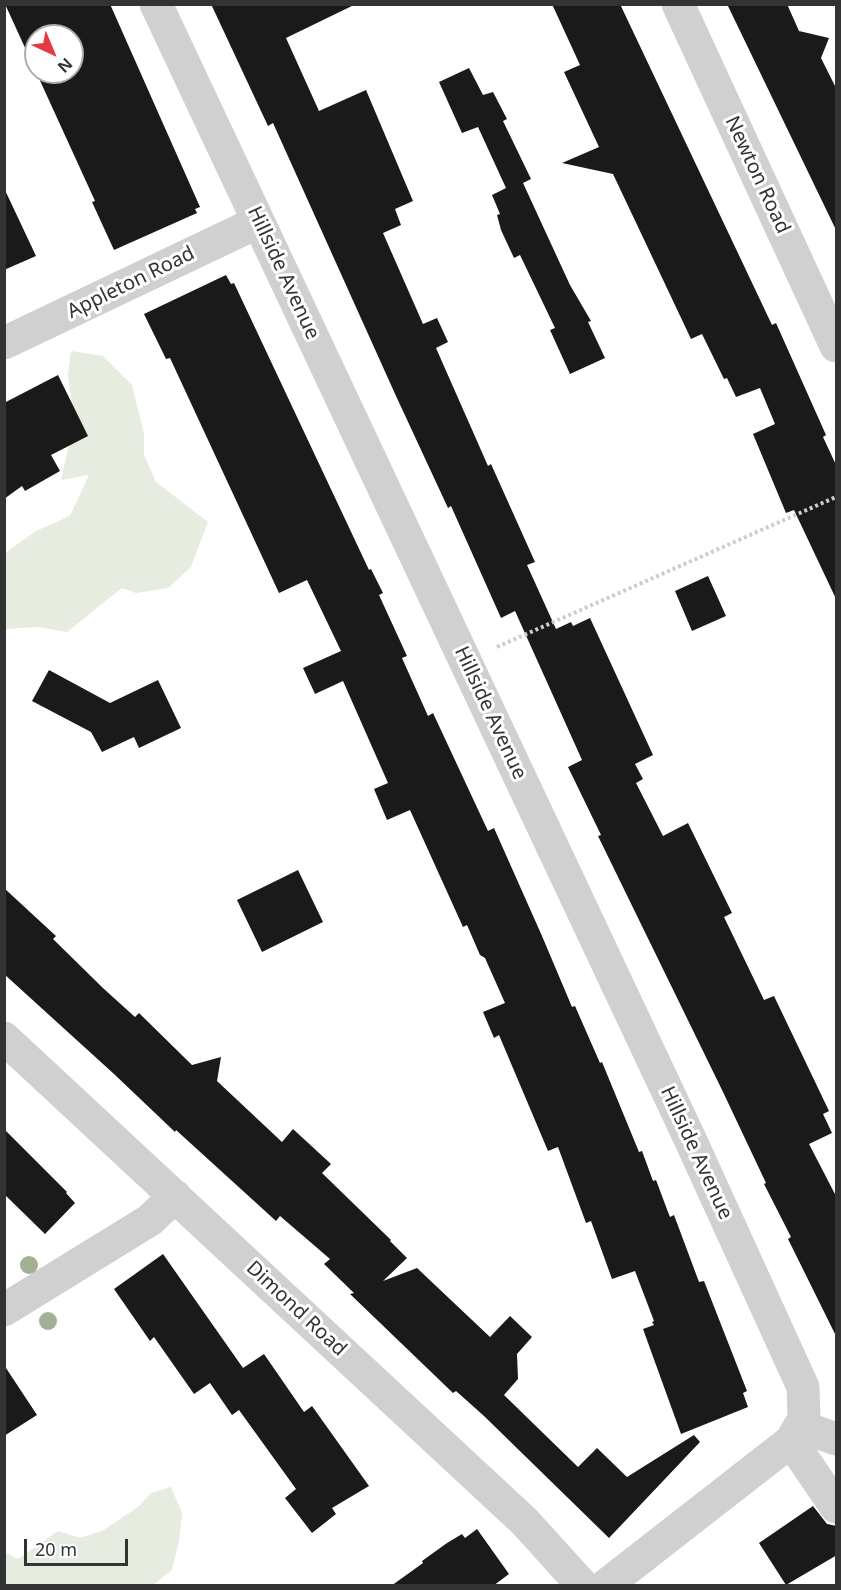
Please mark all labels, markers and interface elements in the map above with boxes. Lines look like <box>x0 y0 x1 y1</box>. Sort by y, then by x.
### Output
north arrow <box>24 24 84 84</box>
text: N <box>53 53 77 78</box>
street label: Newton Road <box>719 112 795 238</box>
street label: Hillside Avenue <box>242 203 324 343</box>
street label: Appleton Road <box>63 242 199 324</box>
street label: Hillside Avenue <box>449 643 531 783</box>
street label: Hillside Avenue <box>655 1083 737 1223</box>
street label: Dimond Road <box>241 1256 351 1362</box>
scale bar <box>27 1527 130 1565</box>
text: 20 m <box>35 1537 77 1561</box>

